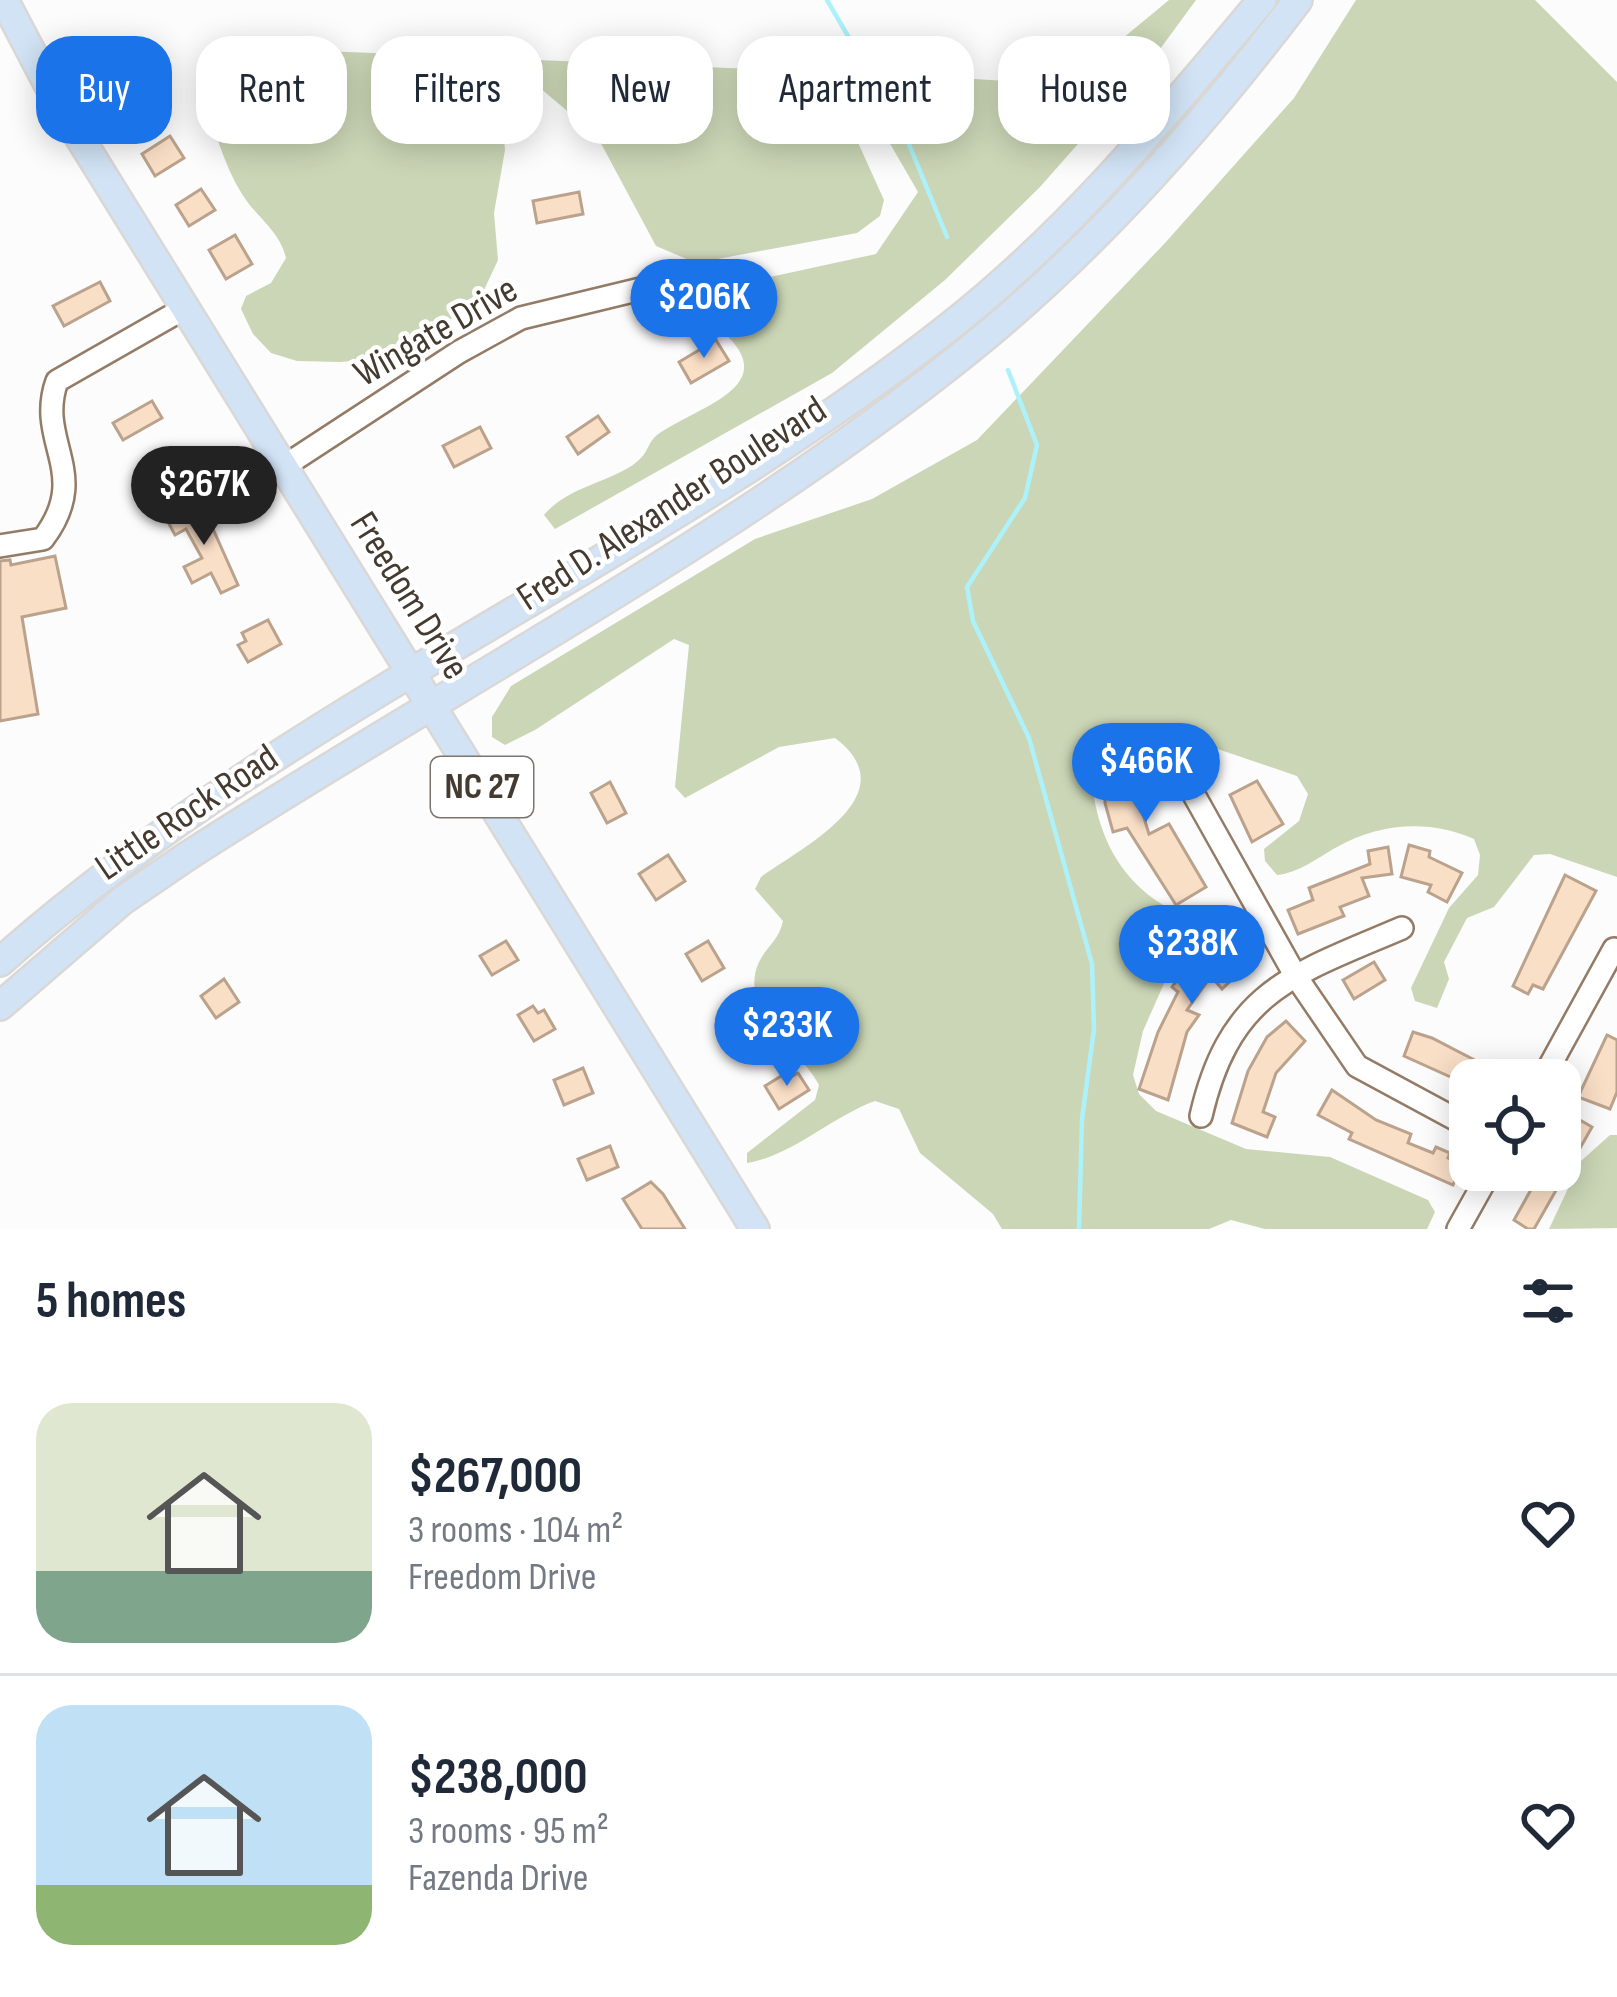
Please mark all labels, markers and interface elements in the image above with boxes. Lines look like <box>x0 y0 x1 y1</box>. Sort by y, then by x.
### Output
chip: Buy <box>36 36 172 144</box>
chip: Rent <box>196 36 347 144</box>
chip: Filters <box>371 36 543 144</box>
chip: New <box>567 36 713 144</box>
chip: Apartment <box>737 36 974 144</box>
chip: House <box>998 36 1170 144</box>
pin: $206K <box>620 259 788 361</box>
street label: Wingate Drive <box>346 266 526 398</box>
text: $206K <box>657 274 751 321</box>
street label: Fred D. Alexander Boulevard <box>509 386 835 622</box>
pin: $267K <box>120 446 288 548</box>
text: $267K <box>158 461 250 508</box>
street label: Freedom Drive <box>339 504 479 688</box>
pin: $466K <box>1062 723 1230 825</box>
street label: Little Rock Road <box>87 735 287 891</box>
text: $466K <box>1099 738 1193 785</box>
road number: NC 27 <box>431 757 533 817</box>
pin: $238K <box>1108 905 1276 1007</box>
text: $238K <box>1146 920 1238 967</box>
pin: $233K <box>703 987 871 1089</box>
text: $233K <box>741 1002 833 1049</box>
map controls <box>1449 1059 1581 1191</box>
button: locate <box>1449 1059 1581 1191</box>
icon: filters <box>1515 1268 1581 1334</box>
text: 5 homes <box>36 1271 186 1332</box>
text: $267,000 <box>408 1446 582 1507</box>
icon: home <box>132 1451 276 1595</box>
icon: heart <box>1515 1490 1581 1556</box>
text: 3 rooms · 104 m² <box>408 1507 623 1554</box>
text: Freedom Drive <box>408 1554 596 1601</box>
text: $238,000 <box>408 1747 588 1808</box>
icon: home <box>132 1753 276 1897</box>
icon: heart <box>1515 1792 1581 1858</box>
text: 3 rooms · 95 m² <box>408 1808 609 1855</box>
text: Fazenda Drive <box>408 1855 589 1902</box>

